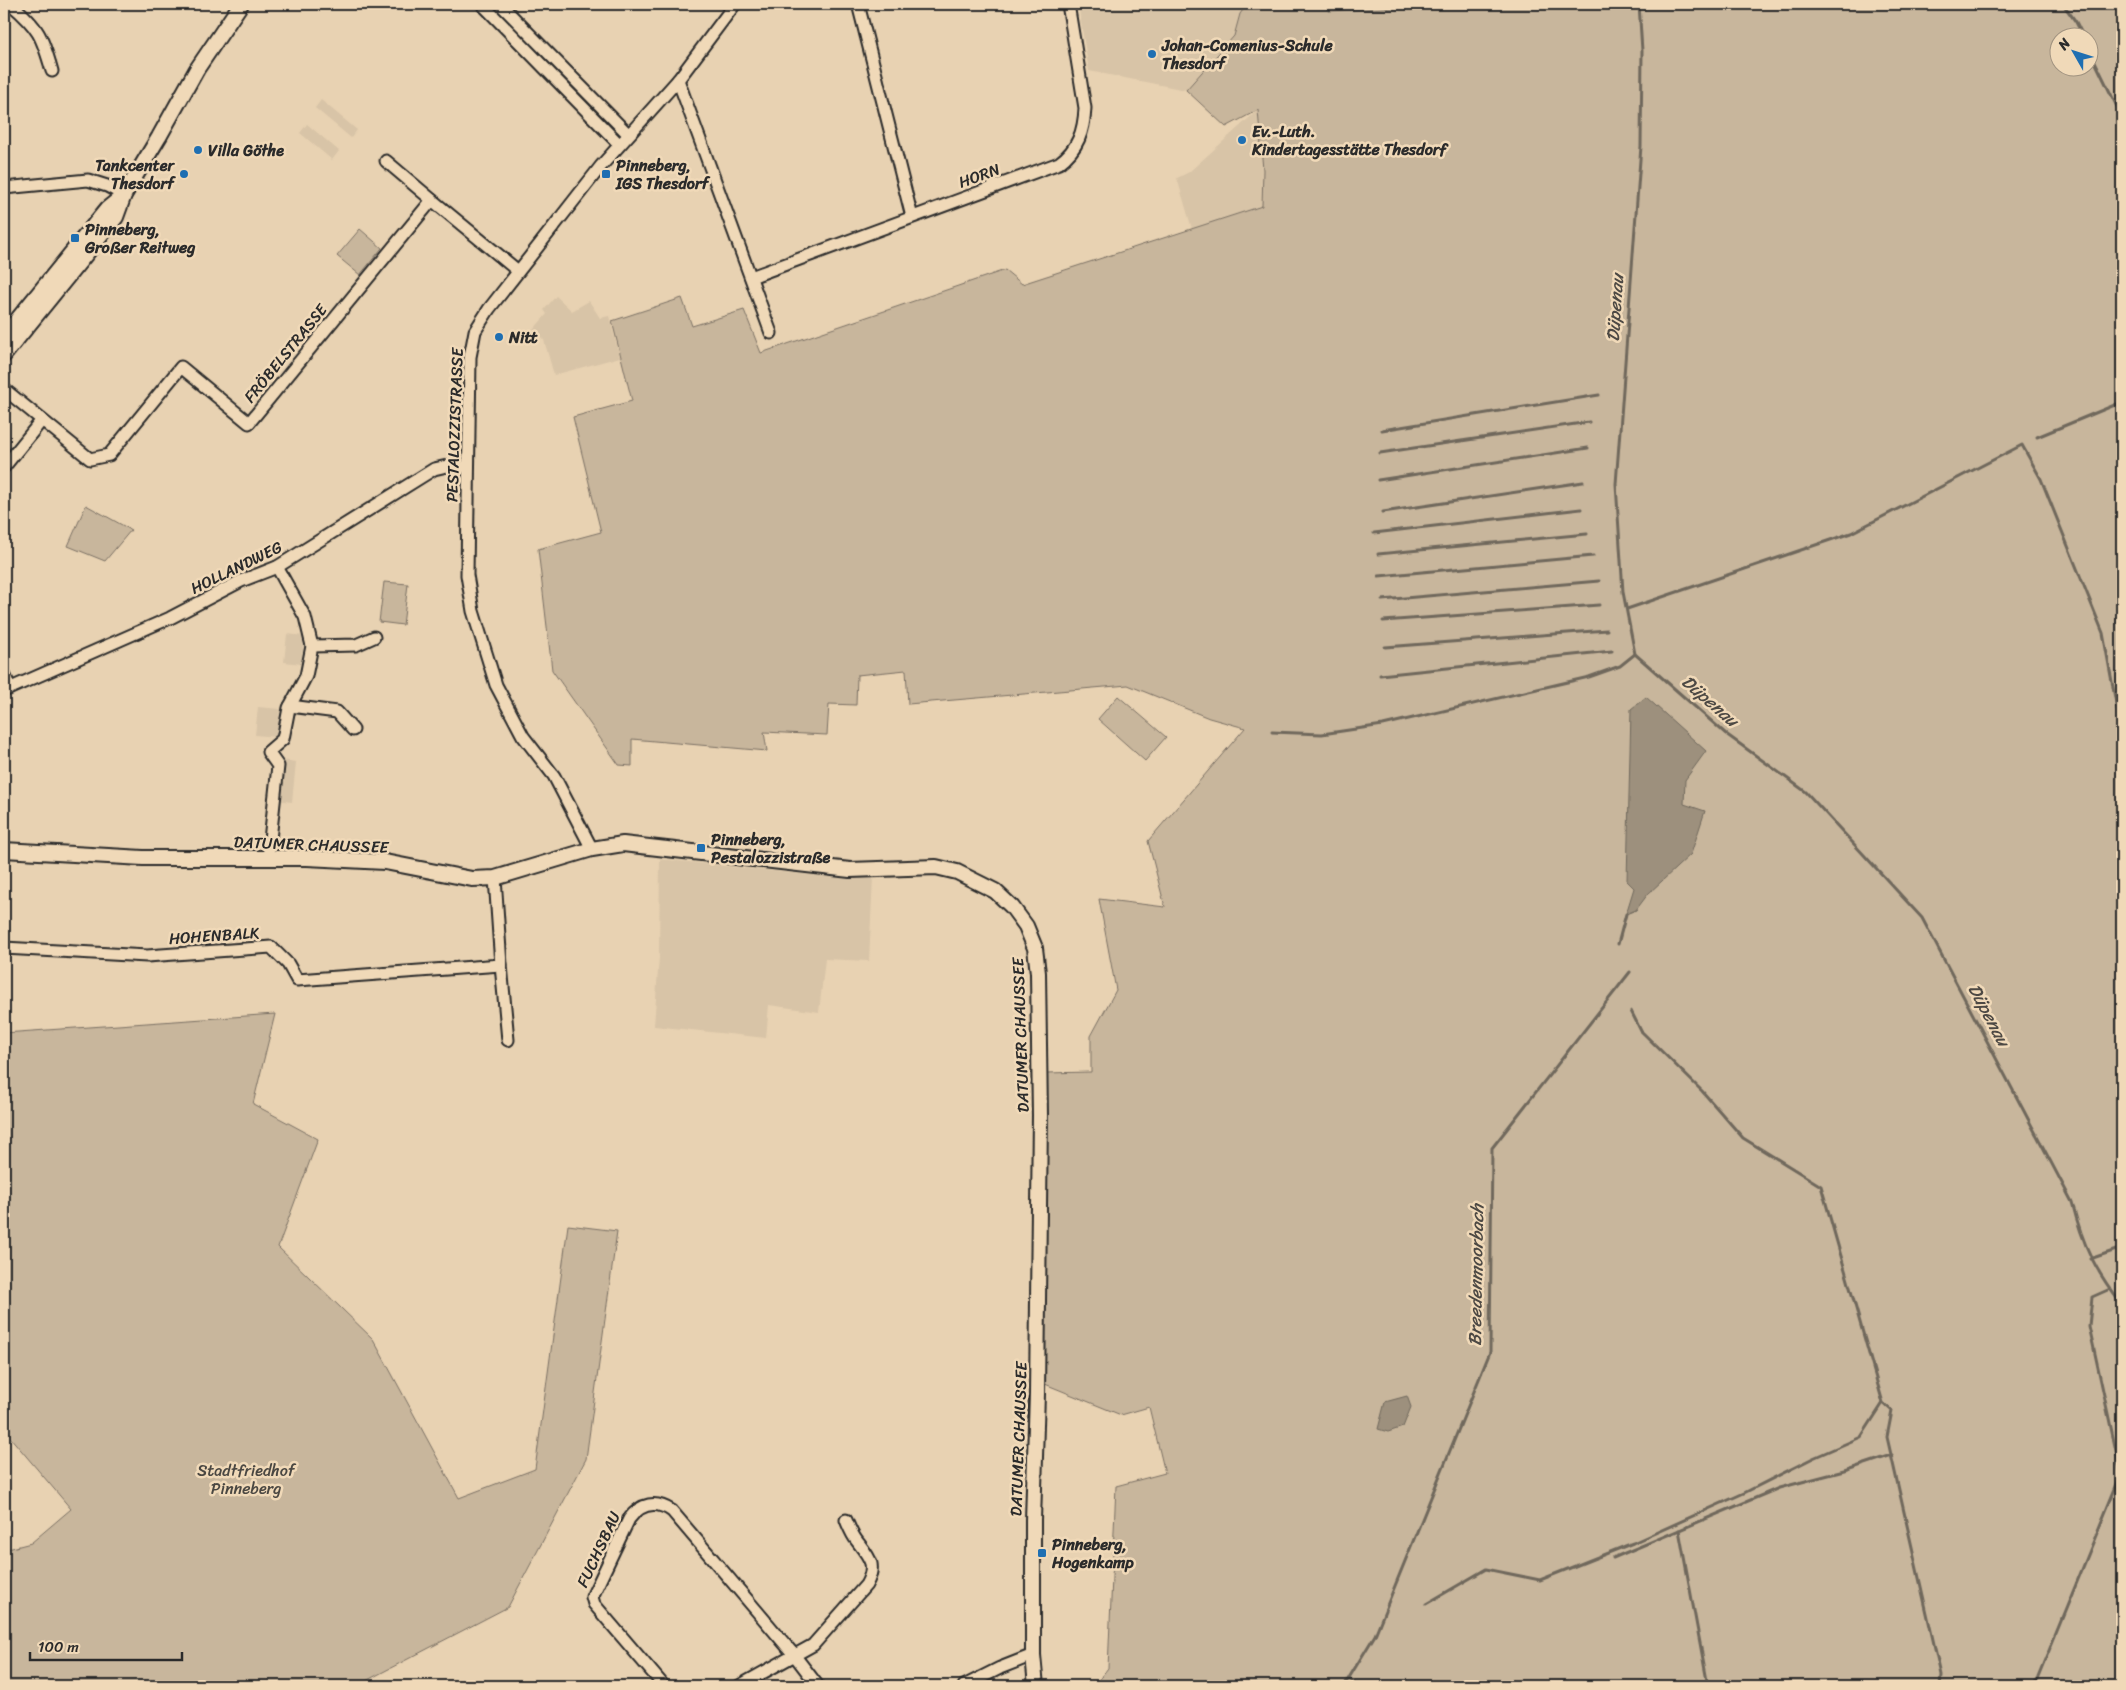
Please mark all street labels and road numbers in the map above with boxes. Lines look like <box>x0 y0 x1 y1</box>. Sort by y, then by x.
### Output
street label: HORN <box>954 155 1004 196</box>
street label: FRÖBELSTRASSE <box>236 296 335 409</box>
street label: PESTALOZZISTRASSE <box>437 346 472 503</box>
street label: HOLLANDWEG <box>185 533 287 602</box>
street label: DATUMER CHAUSSEE <box>233 827 390 862</box>
street label: HOHENBALK <box>168 918 261 953</box>
street label: DATUMER CHAUSSEE <box>1003 956 1038 1113</box>
street label: DATUMER CHAUSSEE <box>1001 1360 1036 1517</box>
street label: FUCHSBAU <box>568 1506 629 1592</box>

